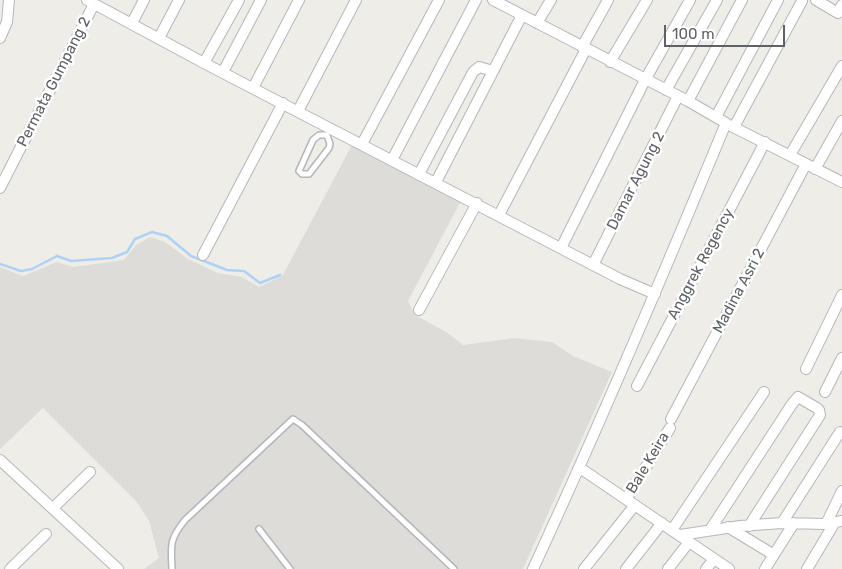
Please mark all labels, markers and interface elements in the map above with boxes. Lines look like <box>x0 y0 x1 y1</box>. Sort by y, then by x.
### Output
street label: Permata Gumpang 2 <box>13 14 95 150</box>
scale bar <box>667 15 788 47</box>
text: 100 m <box>672 25 714 43</box>
street label: Damar Agung 2 <box>603 129 669 233</box>
street label: Anggrek Regency <box>664 205 738 323</box>
street label: Madina Asri 2 <box>709 246 769 336</box>
street label: Bale Keira <box>623 429 673 497</box>

